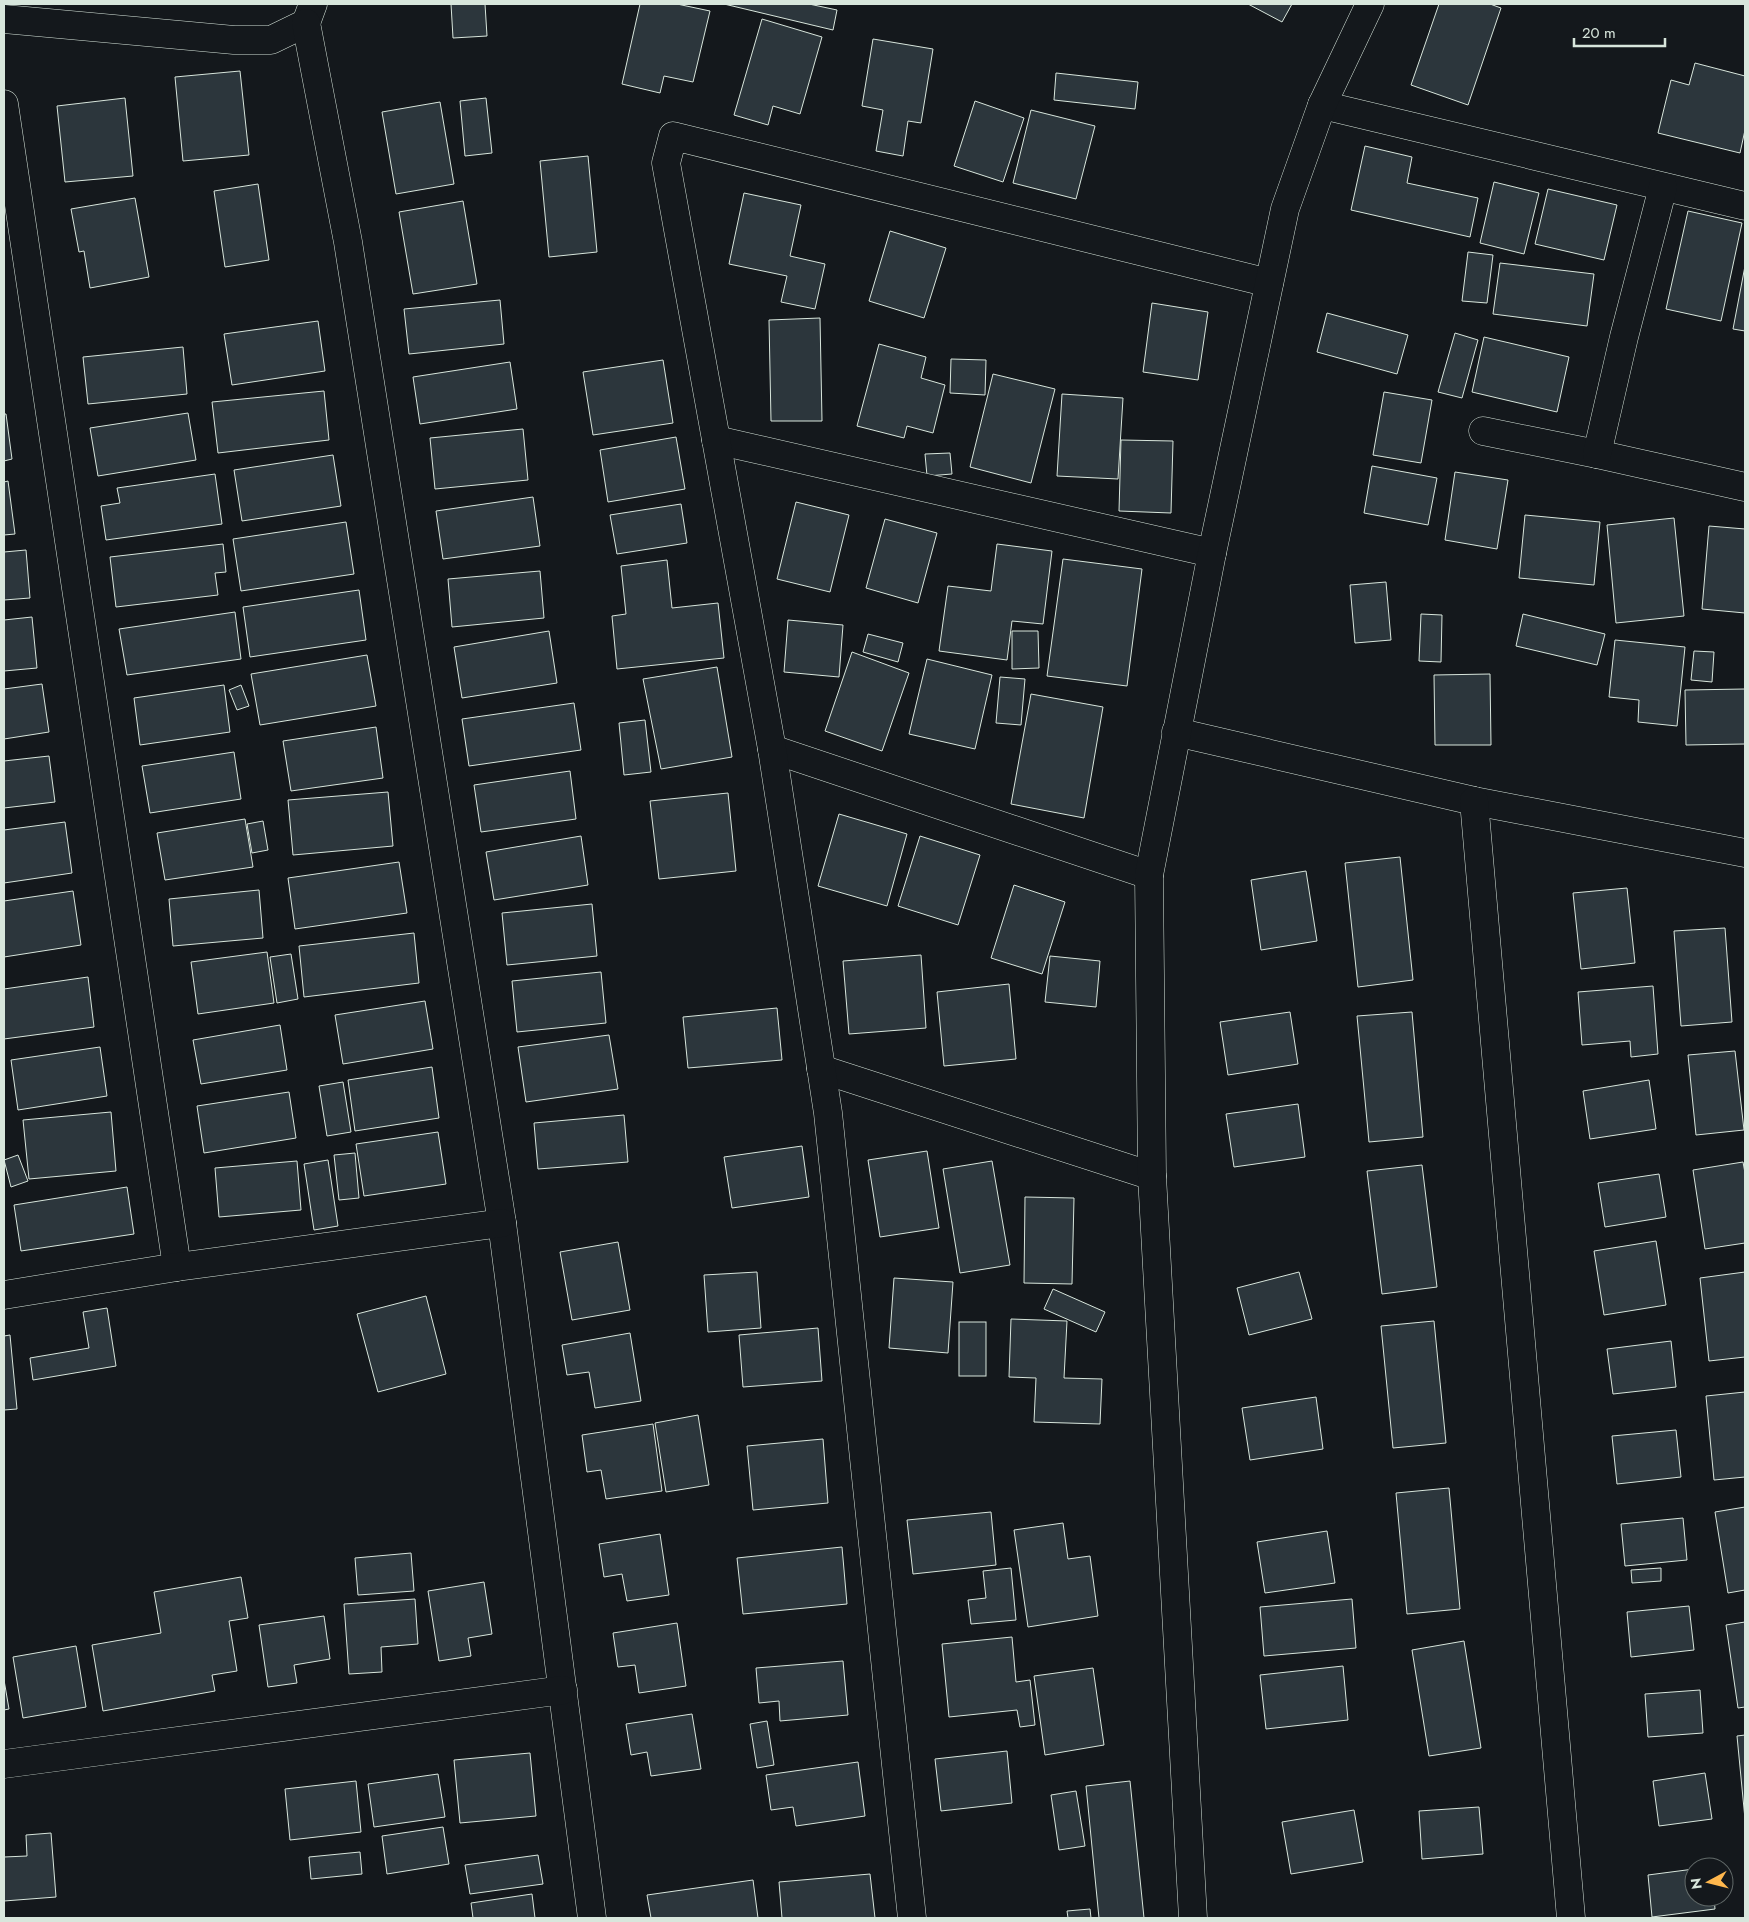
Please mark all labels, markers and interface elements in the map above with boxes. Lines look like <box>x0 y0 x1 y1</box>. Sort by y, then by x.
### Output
scale bar <box>1574 15 1665 47</box>
text: 20 m <box>1582 22 1616 44</box>
north arrow <box>1684 1857 1734 1907</box>
text: N <box>1685 1877 1707 1890</box>

